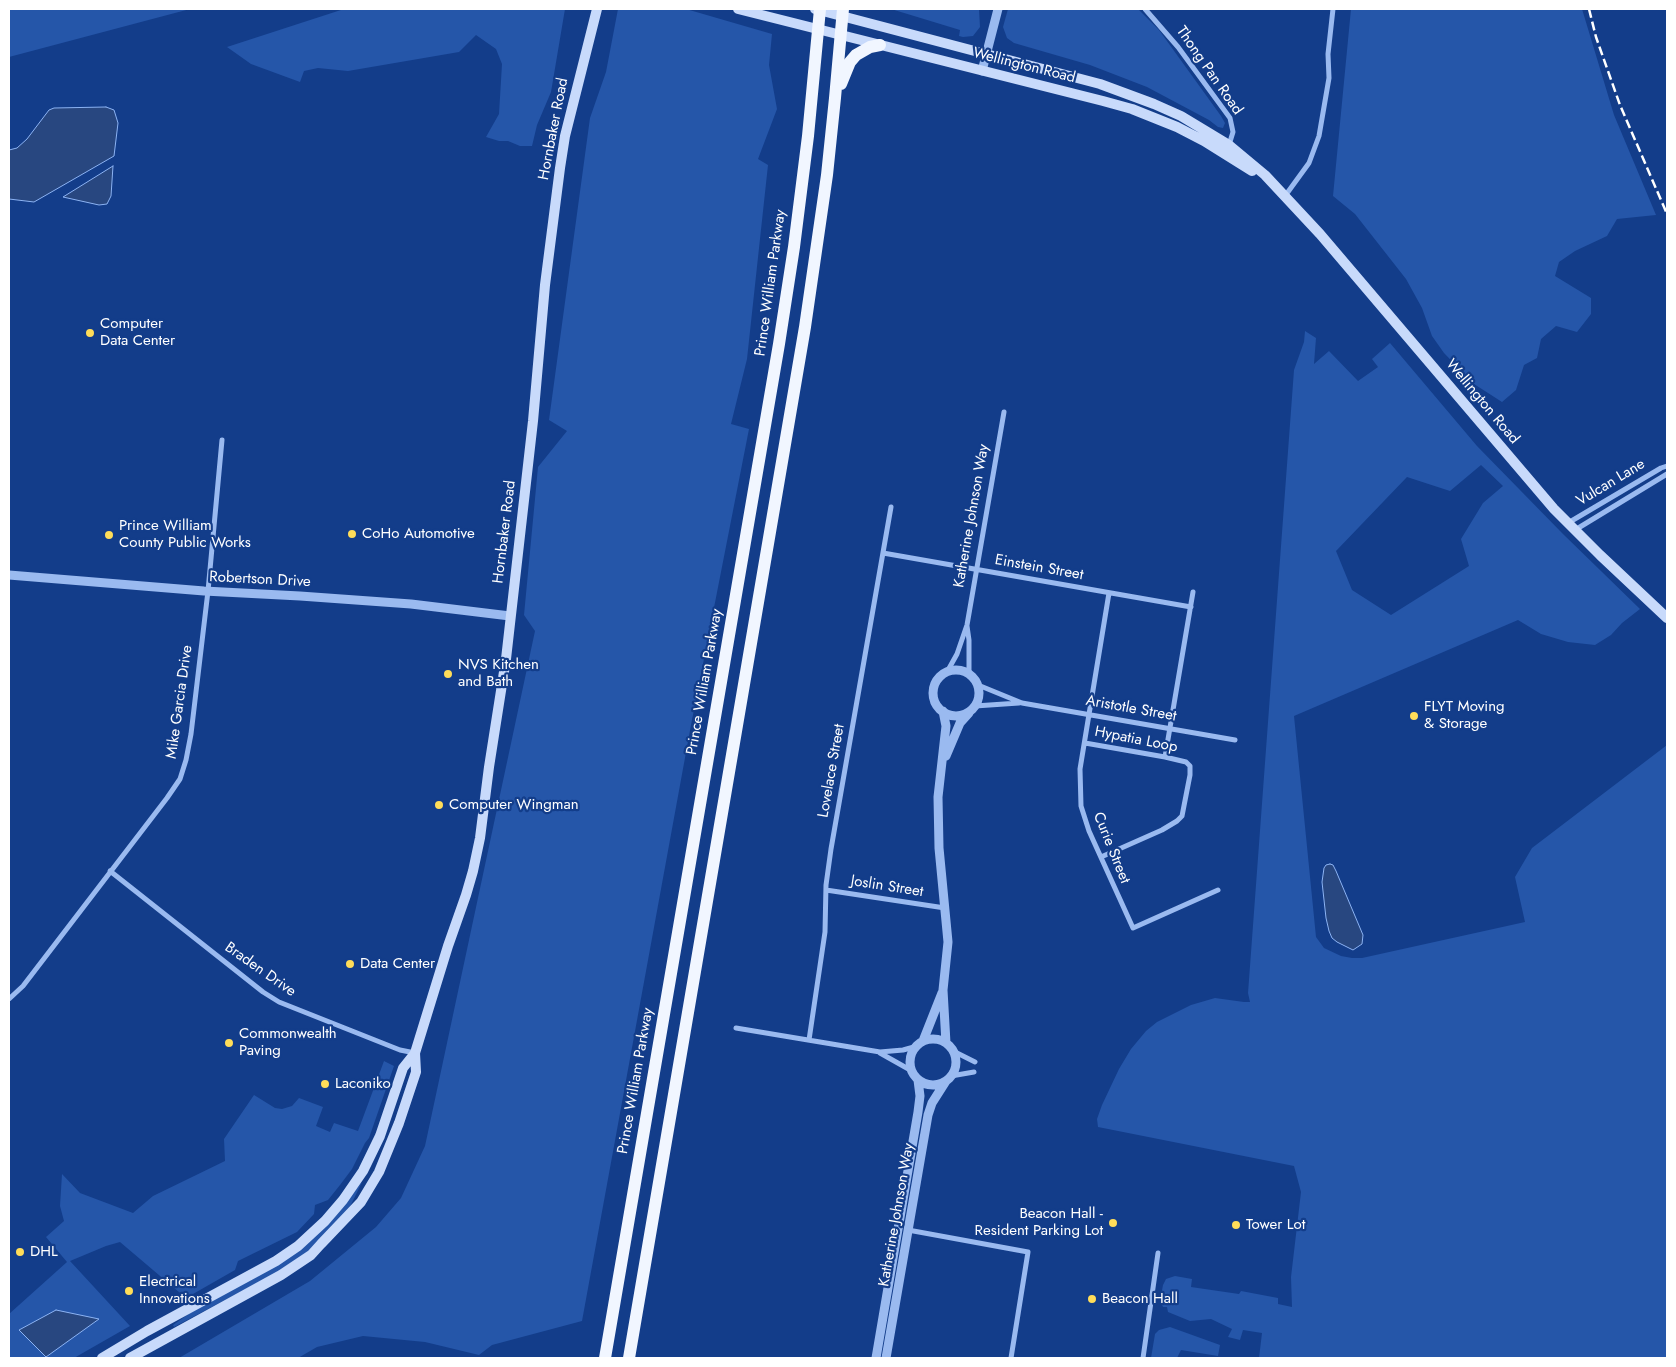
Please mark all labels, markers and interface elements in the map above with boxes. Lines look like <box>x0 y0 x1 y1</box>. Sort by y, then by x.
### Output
street label: Thong Pan Road <box>1172 23 1246 119</box>
street label: Wellington Road <box>971 45 1077 87</box>
street label: Hornbaker Road <box>535 76 573 182</box>
street label: Prince William Parkway <box>752 208 790 358</box>
place label: Computer Data Center <box>100 315 175 350</box>
marker: Computer Data Center <box>84 327 96 339</box>
street label: Wellington Road <box>1441 356 1523 448</box>
street label: Katherine Johnson Way <box>951 443 993 589</box>
street label: Vulcan Lane <box>1574 456 1648 510</box>
street label: Hornbaker Road <box>490 479 520 585</box>
place label: Prince William County Public Works <box>119 517 251 552</box>
place label: CoHo Automotive <box>362 525 475 543</box>
marker: CoHo Automotive <box>346 528 358 540</box>
marker: Prince William County Public Works <box>103 529 115 541</box>
street label: Einstein Street <box>993 551 1085 585</box>
street label: Robertson Drive <box>209 568 311 592</box>
street label: Prince William Parkway <box>683 608 727 756</box>
street label: Mike Garcia Drive <box>163 644 197 760</box>
place label: NVS Kitchen and Bath <box>458 656 539 691</box>
marker: NVS Kitchen and Bath <box>442 668 454 680</box>
street label: Aristotle Street <box>1084 692 1178 726</box>
place label: FLYT Moving & Storage <box>1424 698 1505 733</box>
marker: FLYT Moving & Storage <box>1408 710 1420 722</box>
street label: Lovelace Street <box>815 723 849 819</box>
street label: Hypatia Loop <box>1093 723 1179 757</box>
place label: Computer Wingman <box>449 796 579 814</box>
marker: Computer Wingman <box>433 799 445 811</box>
street label: Curie Street <box>1089 810 1133 886</box>
street label: Joslin Street <box>849 872 925 902</box>
street label: Braden Drive <box>221 939 299 1001</box>
place label: Data Center <box>360 955 435 973</box>
marker: Data Center <box>344 958 356 970</box>
street label: Prince William Parkway <box>614 1007 658 1155</box>
place label: Commonwealth Paving <box>239 1025 337 1060</box>
marker: Commonwealth Paving <box>223 1037 235 1049</box>
place label: Laconiko <box>335 1075 391 1093</box>
marker: Laconiko <box>319 1078 331 1090</box>
street label: Katherine Johnson Way <box>876 1142 918 1288</box>
place label: Beacon Hall - Resident Parking Lot <box>975 1205 1103 1240</box>
place label: Tower Lot <box>1246 1216 1305 1234</box>
marker: Beacon Hall - Resident Parking Lot <box>1107 1217 1119 1229</box>
marker: Tower Lot <box>1230 1219 1242 1231</box>
place label: DHL <box>30 1243 58 1261</box>
marker: DHL <box>14 1246 26 1258</box>
place label: Electrical Innovations <box>139 1273 210 1308</box>
marker: Electrical Innovations <box>123 1285 135 1297</box>
place label: Beacon Hall <box>1102 1290 1178 1308</box>
marker: Beacon Hall <box>1086 1293 1098 1305</box>

